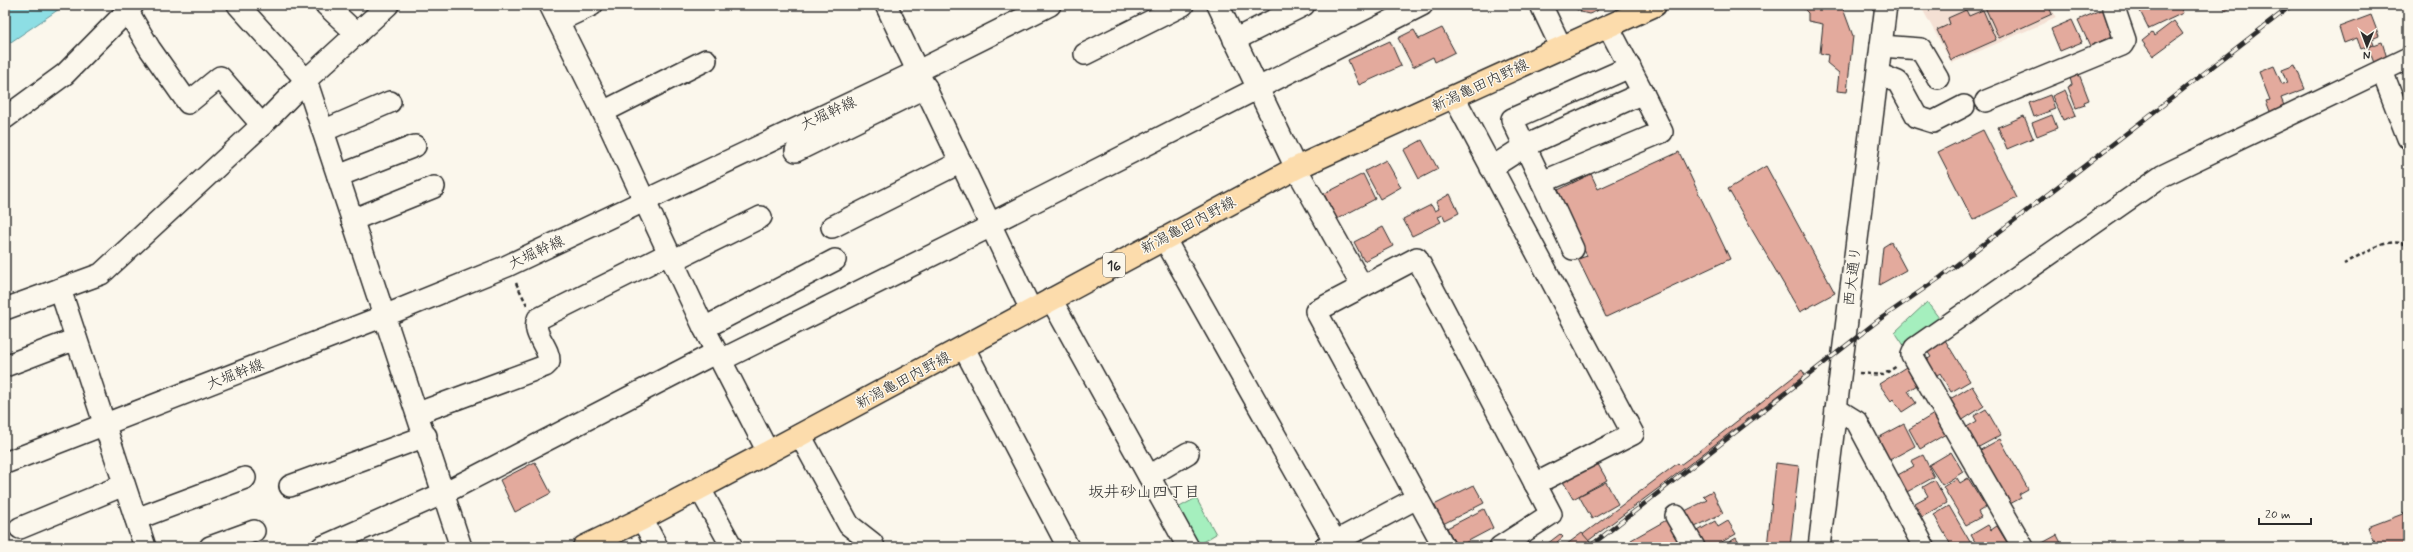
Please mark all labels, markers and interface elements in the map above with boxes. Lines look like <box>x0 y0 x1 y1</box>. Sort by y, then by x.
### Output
north arrow <box>2347 26 2387 66</box>
text: N <box>2363 48 2371 62</box>
street label: 新潟亀田内野線 <box>1429 55 1532 117</box>
street label: 大堀幹線 <box>797 92 860 136</box>
street label: 新潟亀田内野線 <box>1137 192 1240 259</box>
street label: 大堀幹線 <box>505 231 568 275</box>
street label: 西大通り <box>1839 245 1867 307</box>
road number: 16 <box>1103 253 1125 277</box>
street label: 新潟亀田内野線 <box>852 347 955 414</box>
street label: 大堀幹線 <box>204 355 267 395</box>
district label: 坂井砂山四丁目 <box>1088 482 1200 503</box>
scale bar <box>2259 500 2311 526</box>
text: 20 m <box>2265 507 2291 523</box>

